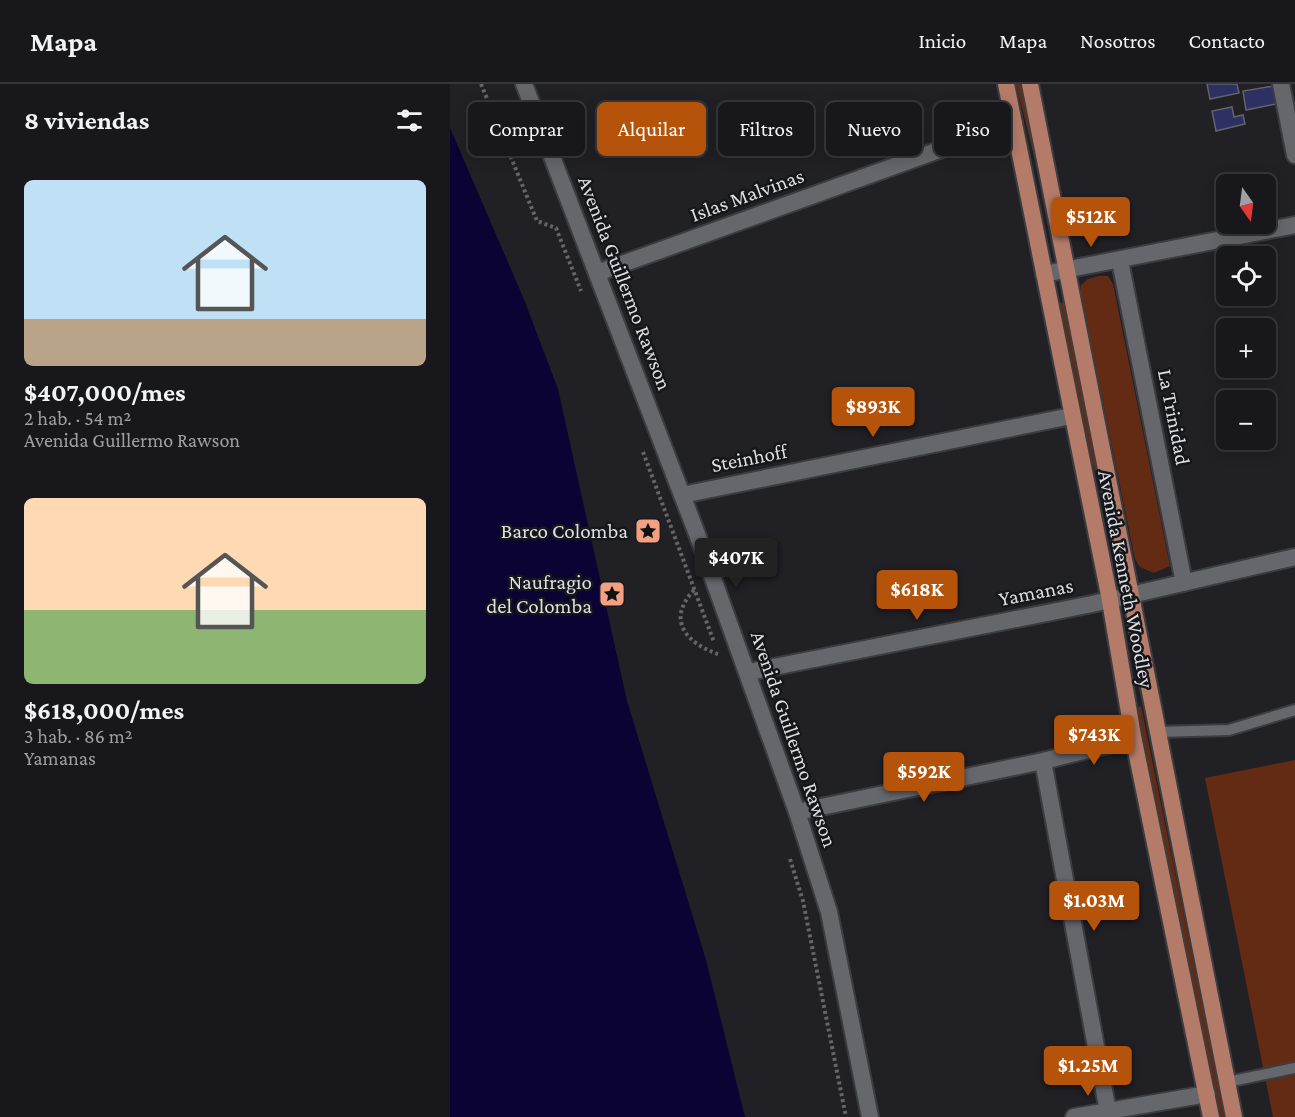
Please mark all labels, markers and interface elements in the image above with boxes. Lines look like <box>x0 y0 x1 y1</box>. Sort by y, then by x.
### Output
text: Mapa <box>30 26 97 57</box>
text: Inicio <box>918 29 966 53</box>
text: Mapa <box>999 29 1047 53</box>
text: Nosotros <box>1080 29 1156 53</box>
text: Contacto <box>1189 29 1265 53</box>
chip: Comprar <box>468 102 585 156</box>
chip: Alquilar <box>597 102 706 156</box>
chip: Filtros <box>718 102 814 156</box>
chip: Nuevo <box>826 102 922 156</box>
chip: Piso <box>934 102 1011 156</box>
icon: filters <box>393 104 426 137</box>
text: 8 viviendas <box>24 106 149 135</box>
street label: Islas Malvinas <box>687 163 807 227</box>
street label: Avenida Guillermo Rawson <box>573 173 677 393</box>
north arrow <box>1216 174 1276 234</box>
map controls <box>1216 174 1276 450</box>
pin: $512K <box>1049 197 1133 248</box>
text: $512K <box>1066 205 1116 227</box>
icon: home <box>171 219 279 327</box>
button: locate <box>1216 246 1276 306</box>
button: + <box>1216 318 1276 378</box>
street label: La Trinidad <box>1153 367 1195 467</box>
text: $407,000/mes <box>24 378 186 407</box>
pin: $893K <box>831 387 915 438</box>
button: − <box>1216 390 1276 450</box>
text: $893K <box>846 395 900 417</box>
text: 2 hab. · 54 m² <box>24 407 131 429</box>
text: Avenida Guillermo Rawson <box>24 429 240 451</box>
street label: Steinhoff <box>709 439 791 477</box>
street label: Avenida Kenneth Woodley <box>1093 468 1159 690</box>
place icon: Barco Colomba <box>633 516 663 546</box>
place label: Barco Colomba <box>501 519 628 543</box>
icon: home <box>171 537 279 645</box>
pin: $407K <box>694 538 778 589</box>
text: $407K <box>709 546 763 568</box>
place label: Naufragio del Colomba <box>486 570 592 618</box>
pin: $618K <box>875 570 959 621</box>
street label: Yamanas <box>997 573 1075 611</box>
text: $618K <box>891 578 943 600</box>
place icon: Naufragio del Colomba <box>597 579 627 609</box>
street label: Avenida Guillermo Rawson <box>746 628 842 850</box>
text: $618,000/mes <box>24 696 184 725</box>
pin: $743K <box>1052 715 1136 766</box>
text: $743K <box>1068 723 1120 745</box>
text: 3 hab. · 86 m² <box>24 725 133 747</box>
text: Yamanas <box>24 747 96 769</box>
pin: $592K <box>882 752 966 803</box>
text: $592K <box>897 760 951 782</box>
pin: $1.03M <box>1045 881 1143 932</box>
text: $1.03M <box>1063 889 1125 911</box>
pin: $1.25M <box>1039 1046 1137 1097</box>
text: $1.25M <box>1058 1054 1118 1076</box>

